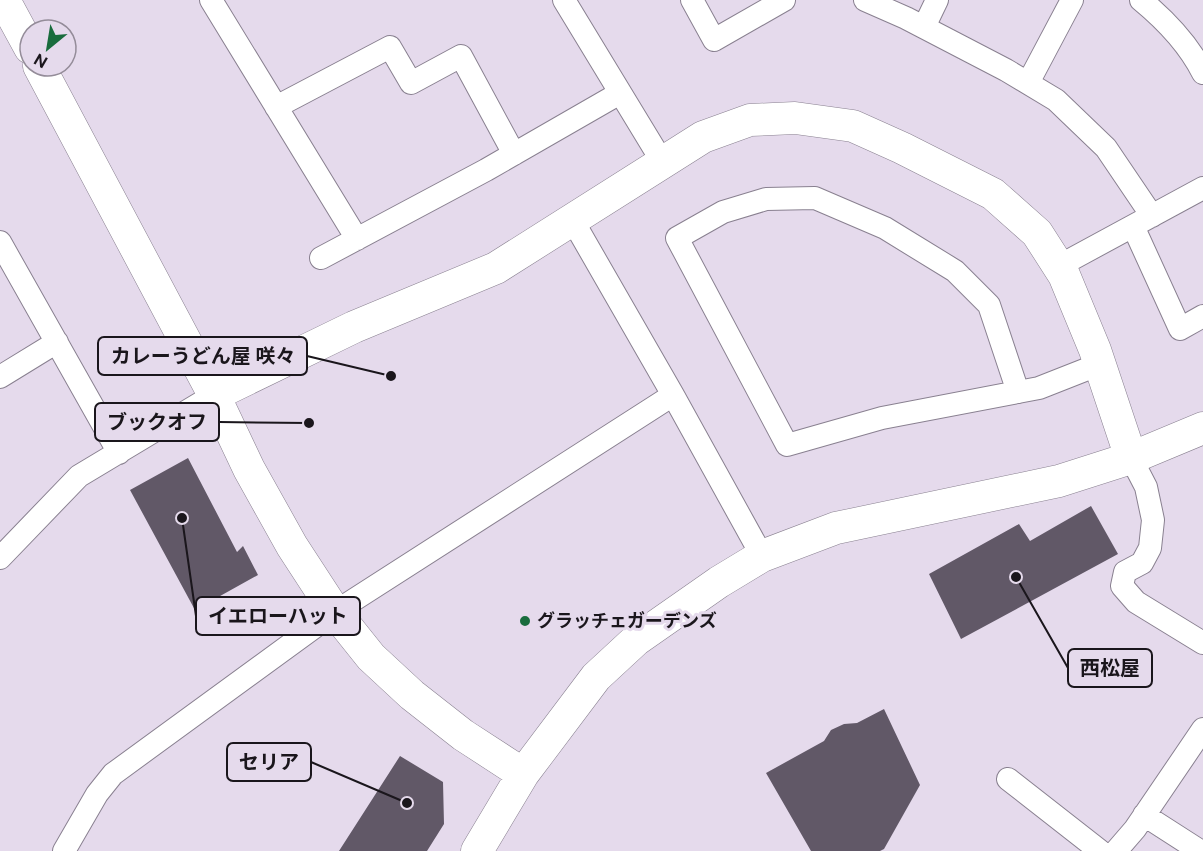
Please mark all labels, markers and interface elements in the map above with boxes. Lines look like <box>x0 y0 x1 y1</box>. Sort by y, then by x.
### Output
north arrow <box>18 18 78 78</box>
text: N <box>31 49 51 72</box>
callout: カレーうどん屋 咲々 <box>98 337 307 375</box>
text: カレーうどん屋 咲々 <box>111 344 295 368</box>
callout: ブックオフ <box>95 403 219 441</box>
text: ブックオフ <box>107 410 207 434</box>
callout: イエローハット <box>196 597 360 635</box>
text: イエローハット <box>208 604 348 628</box>
place label: グラッチェガーデンズ <box>537 610 717 631</box>
marker: グラッチェガーデンズ <box>518 614 532 628</box>
callout: 西松屋 <box>1068 649 1152 687</box>
text: 西松屋 <box>1080 656 1140 680</box>
callout: セリア <box>227 743 311 781</box>
text: セリア <box>239 750 299 774</box>

